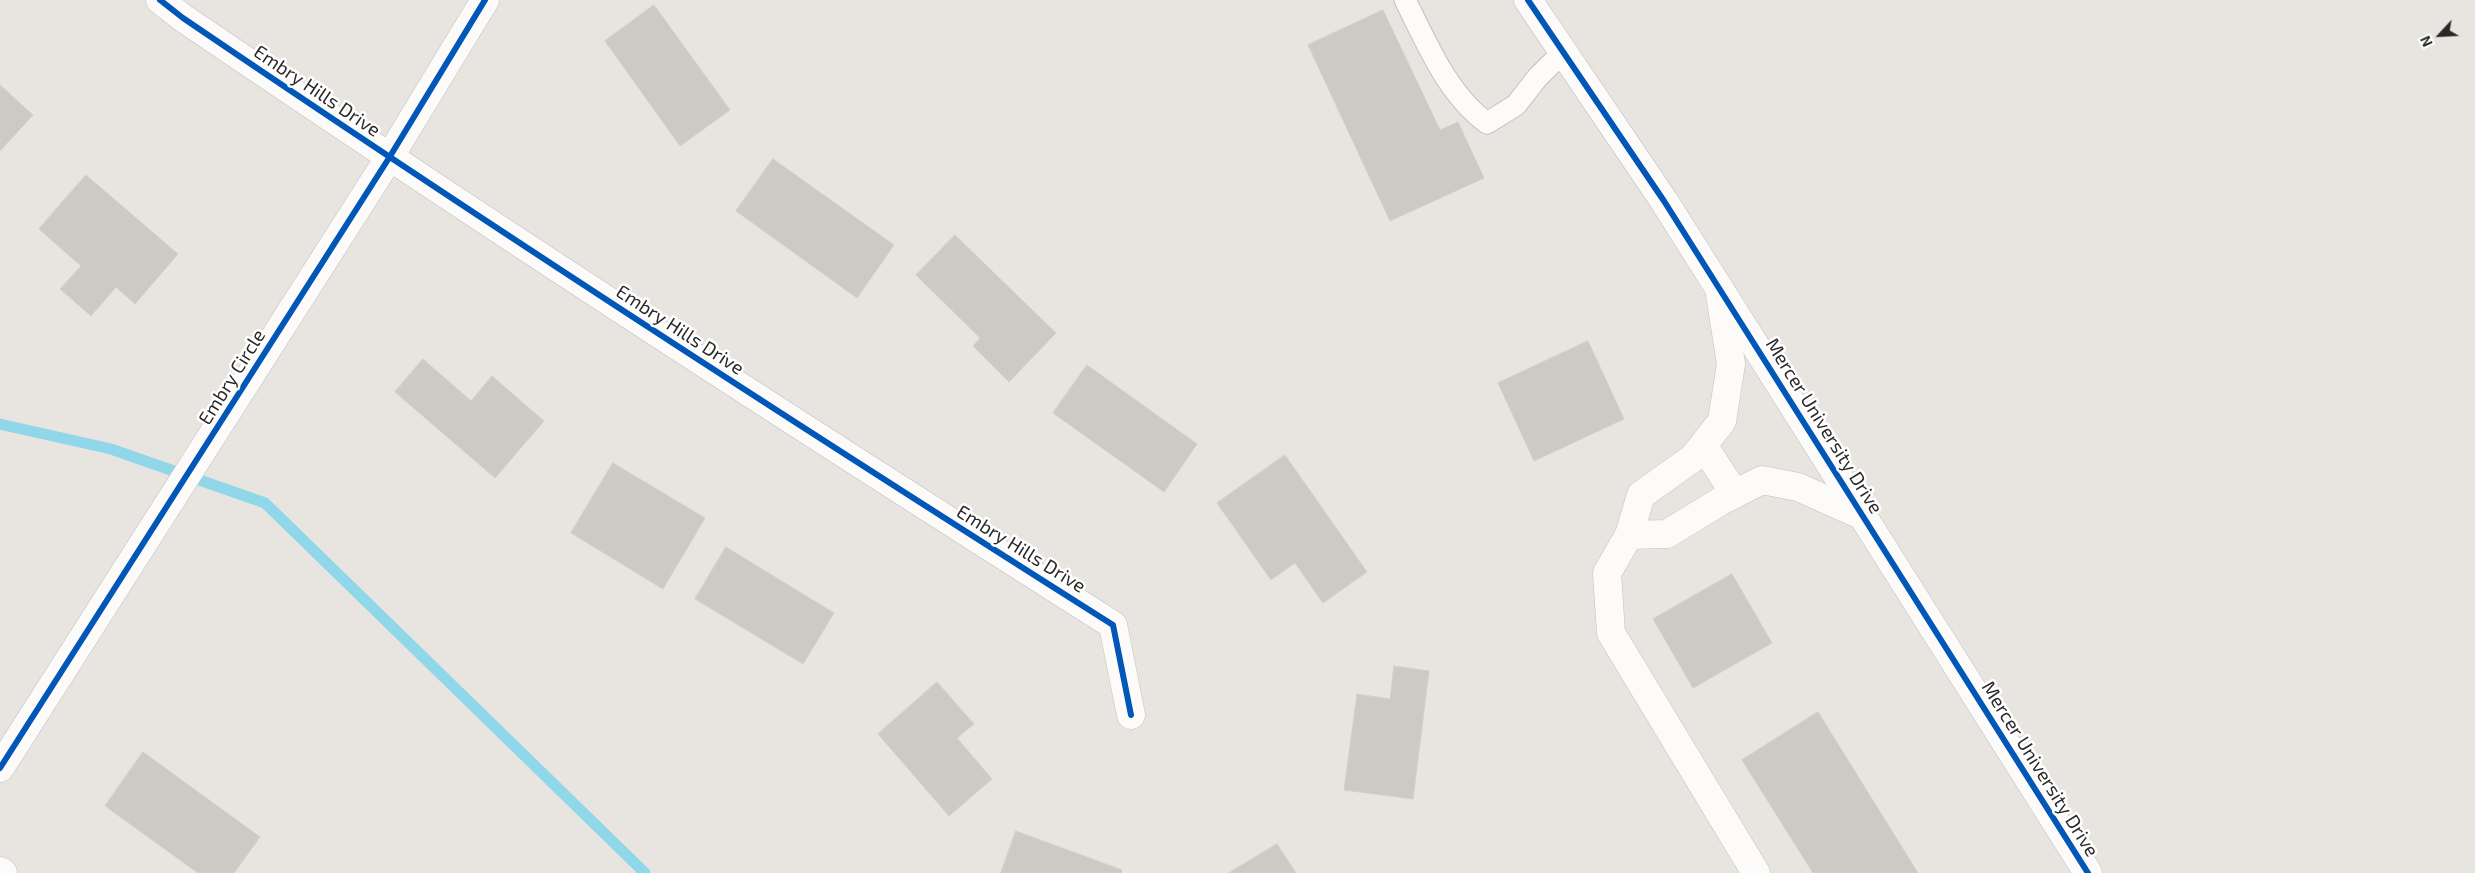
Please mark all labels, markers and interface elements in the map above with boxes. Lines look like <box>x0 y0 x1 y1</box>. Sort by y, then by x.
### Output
north arrow <box>2415 10 2465 60</box>
text: N <box>2416 33 2436 50</box>
street label: Embry Hills Drive <box>249 40 385 142</box>
street label: Embry Hills Drive <box>612 280 748 380</box>
street label: Embry Circle <box>194 325 270 429</box>
street label: Mercer University Drive <box>1761 334 1887 518</box>
street label: Embry Hills Drive <box>952 500 1090 598</box>
street label: Mercer University Drive <box>1977 677 2103 861</box>

